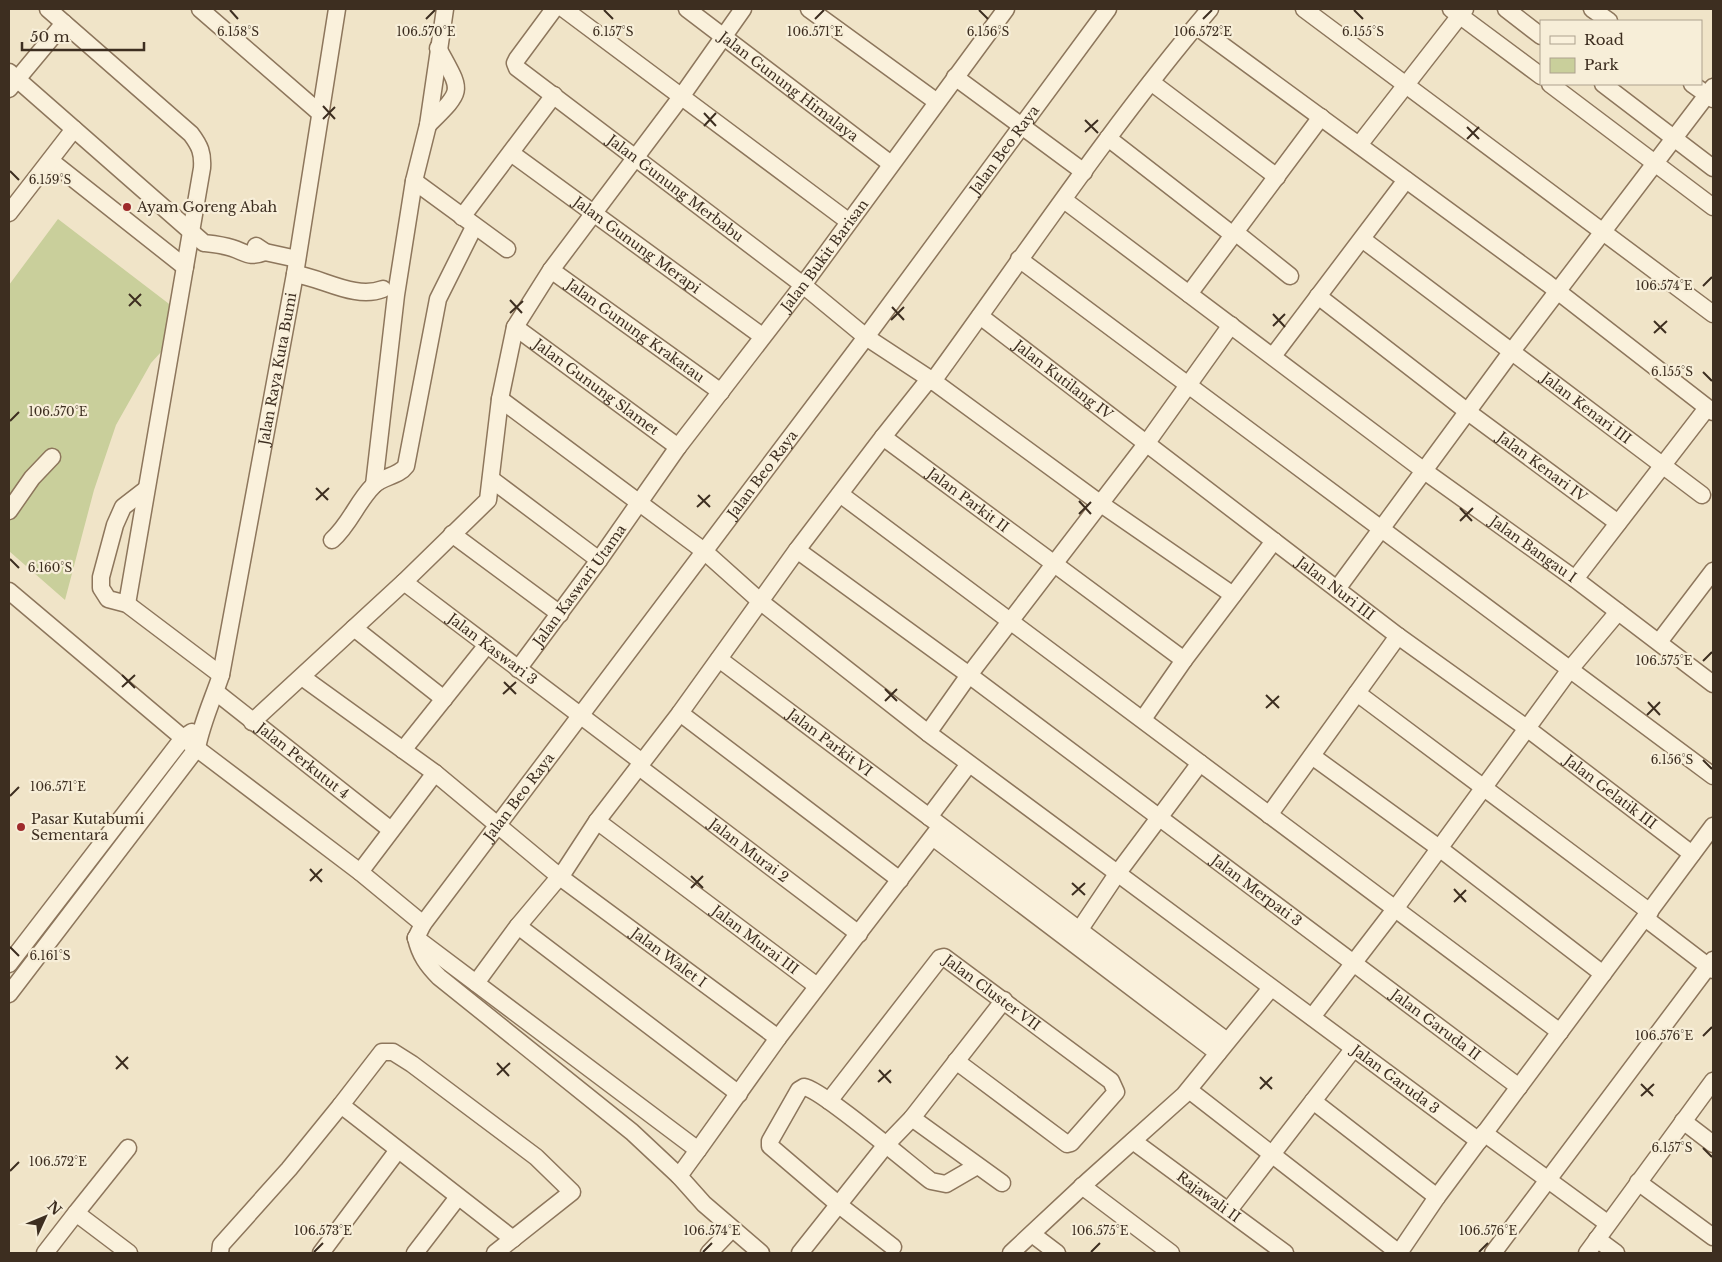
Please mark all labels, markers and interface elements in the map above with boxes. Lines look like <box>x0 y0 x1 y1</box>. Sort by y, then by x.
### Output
scale bar <box>22 20 145 52</box>
legend <box>1540 20 1702 85</box>
text: 6.158°S <box>217 24 259 39</box>
text: 106.570°E <box>396 24 456 39</box>
text: 6.157°S <box>593 24 634 39</box>
text: 106.571°E <box>787 24 843 39</box>
text: 6.156°S <box>967 24 1010 39</box>
text: 106.572°E <box>1174 24 1232 39</box>
text: 6.155°S <box>1342 24 1384 39</box>
street label: Jalan Gunung Himalaya <box>714 26 862 145</box>
text: 50 m <box>30 27 70 46</box>
text: Road <box>1584 30 1624 49</box>
text: Park <box>1584 55 1620 74</box>
street label: Jalan Beo Raya <box>964 101 1043 199</box>
street label: Jalan Gunung Merbabu <box>602 130 748 246</box>
text: 6.159°S <box>29 172 72 187</box>
street label: Jalan Gunung Merapi <box>568 191 704 297</box>
street label: Jalan Bukit Barisan <box>776 195 872 317</box>
place label: Ayam Goreng Abah <box>136 198 277 216</box>
marker: Ayam Goreng Abah <box>121 201 133 213</box>
street label: Jalan Gunung Krakatau <box>561 274 709 387</box>
text: 106.574°E <box>1635 278 1693 293</box>
street label: Jalan Raya Kuta Bumi <box>254 291 300 448</box>
street label: Jalan Gunung Slamet <box>529 334 663 439</box>
street label: Jalan Kutilang IV <box>1009 335 1117 424</box>
text: 6.155°S <box>1651 364 1693 379</box>
street label: Jalan Kenari III <box>1536 367 1635 448</box>
text: 106.570°E <box>28 404 88 419</box>
street label: Jalan Beo Raya <box>722 426 802 524</box>
street label: Jalan Kenari IV <box>1492 427 1592 507</box>
street label: Jalan Parkit II <box>922 463 1013 536</box>
street label: Jalan Bangau I <box>1485 511 1580 586</box>
street label: Jalan Kaswari Utama <box>528 521 630 651</box>
street label: Jalan Nuri III <box>1292 552 1378 624</box>
text: 6.160°S <box>28 560 72 575</box>
street label: Jalan Kaswari 3 <box>443 608 541 689</box>
text: 106.575°E <box>1635 653 1693 668</box>
street label: Jalan Parkit VI <box>782 704 876 780</box>
street label: Jalan Perkutut 4 <box>252 717 353 803</box>
street label: Jalan Beo Raya <box>479 749 558 846</box>
street label: Jalan Gelatik III <box>1559 750 1660 833</box>
text: 6.156°S <box>1651 752 1694 767</box>
text: 106.571°E <box>30 779 86 794</box>
place label: Pasar Kutabumi Sementara <box>31 810 144 844</box>
street label: Jalan Murai 2 <box>704 813 792 886</box>
marker: Pasar Kutabumi Sementara <box>15 821 27 833</box>
street label: Jalan Merpati 3 <box>1206 850 1305 930</box>
street label: Jalan Murai III <box>707 900 803 978</box>
street label: Jalan Walet I <box>626 923 710 991</box>
text: 6.161°S <box>29 948 71 963</box>
street label: Jalan Cluster VII <box>938 950 1044 1035</box>
street label: Jalan Garuda II <box>1386 984 1485 1064</box>
text: 106.576°E <box>1635 1028 1693 1043</box>
street label: Jalan Garuda 3 <box>1347 1040 1443 1118</box>
text: 6.157°S <box>1652 1140 1693 1155</box>
text: 106.572°E <box>29 1154 87 1169</box>
street label: Rajawali II <box>1173 1167 1244 1226</box>
north arrow <box>20 1192 70 1242</box>
text: N <box>43 1197 65 1219</box>
text: 106.573°E <box>294 1223 352 1238</box>
text: 106.574°E <box>683 1223 741 1238</box>
text: 106.575°E <box>1071 1223 1129 1238</box>
text: 106.576°E <box>1459 1223 1517 1238</box>

